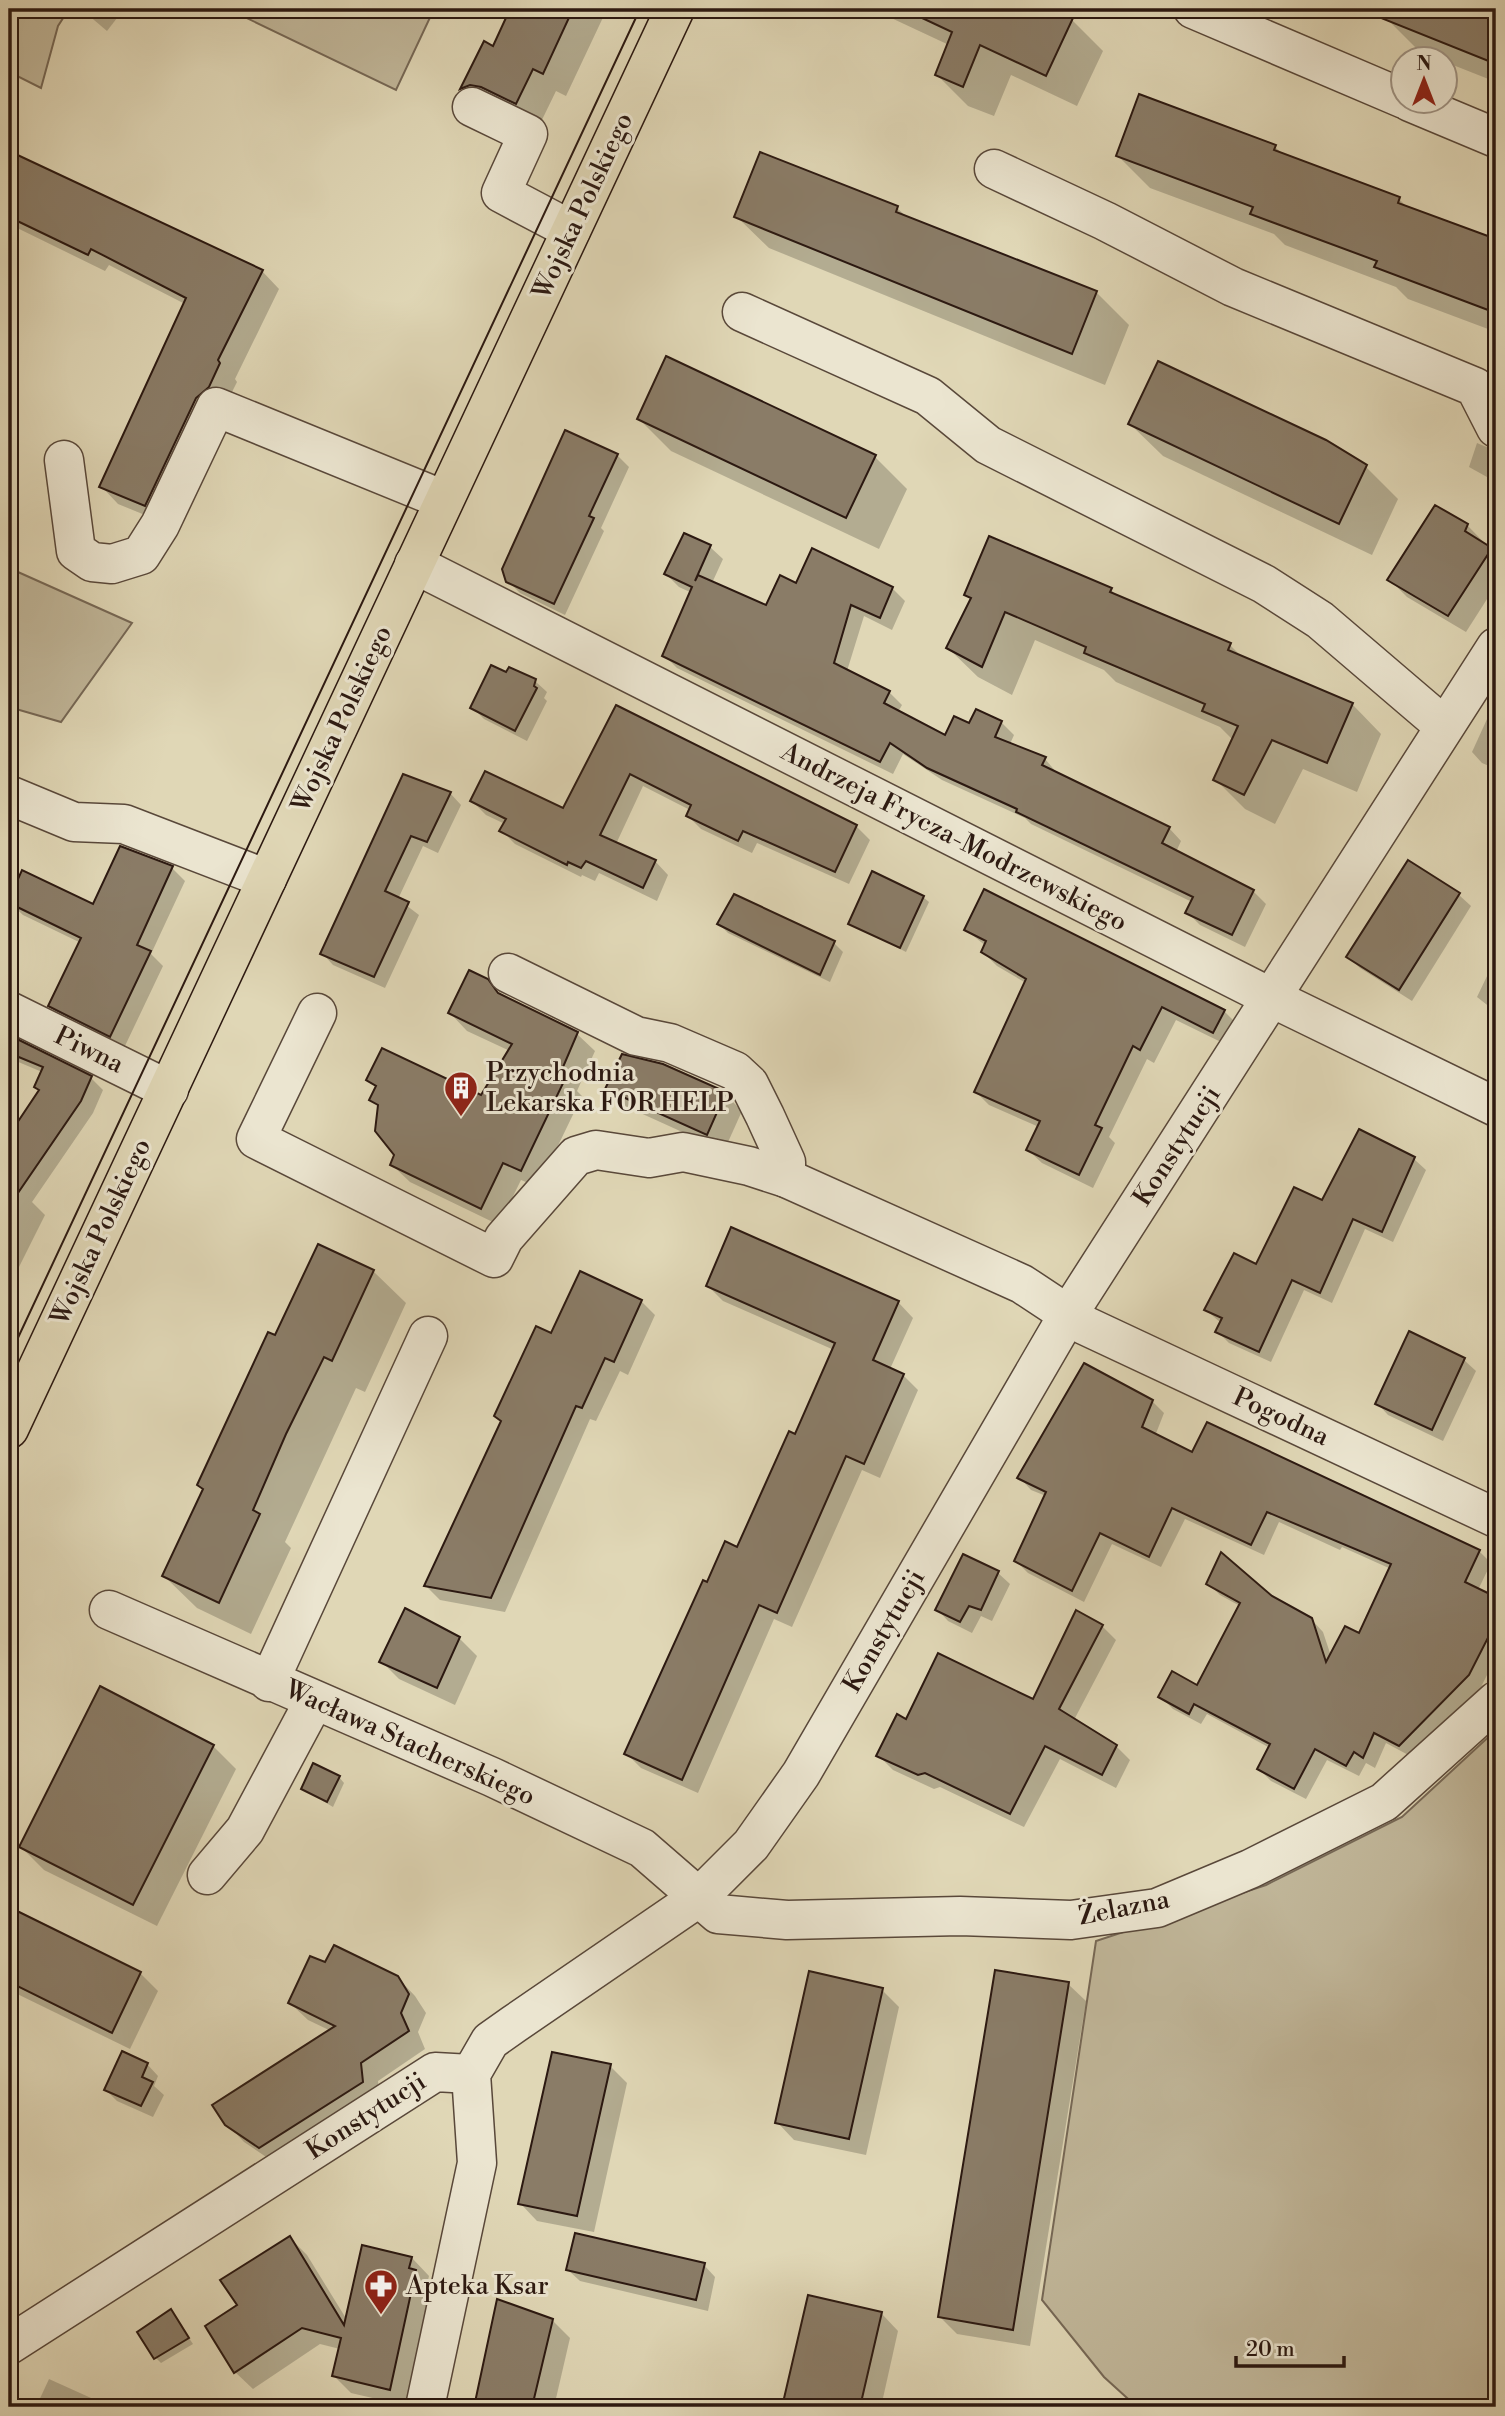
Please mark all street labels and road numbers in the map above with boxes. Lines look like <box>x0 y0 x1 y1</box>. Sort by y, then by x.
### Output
street label: Wojska Polskiego <box>525 108 640 305</box>
street label: Wojska Polskiego <box>284 621 399 818</box>
street label: Andrzeja Frycza-Modrzewskiego <box>775 735 1132 938</box>
street label: Piwna <box>49 1020 130 1081</box>
street label: Konstytucji <box>1126 1080 1228 1212</box>
street label: Wojska Polskiego <box>43 1134 158 1331</box>
street label: Pogodna <box>1228 1381 1335 1453</box>
street label: Konstytucji <box>836 1564 932 1698</box>
street label: Wacława Stacherskiego <box>279 1673 540 1813</box>
street label: Żelazna <box>1076 1882 1173 1932</box>
street label: Konstytucji <box>300 2065 432 2167</box>

